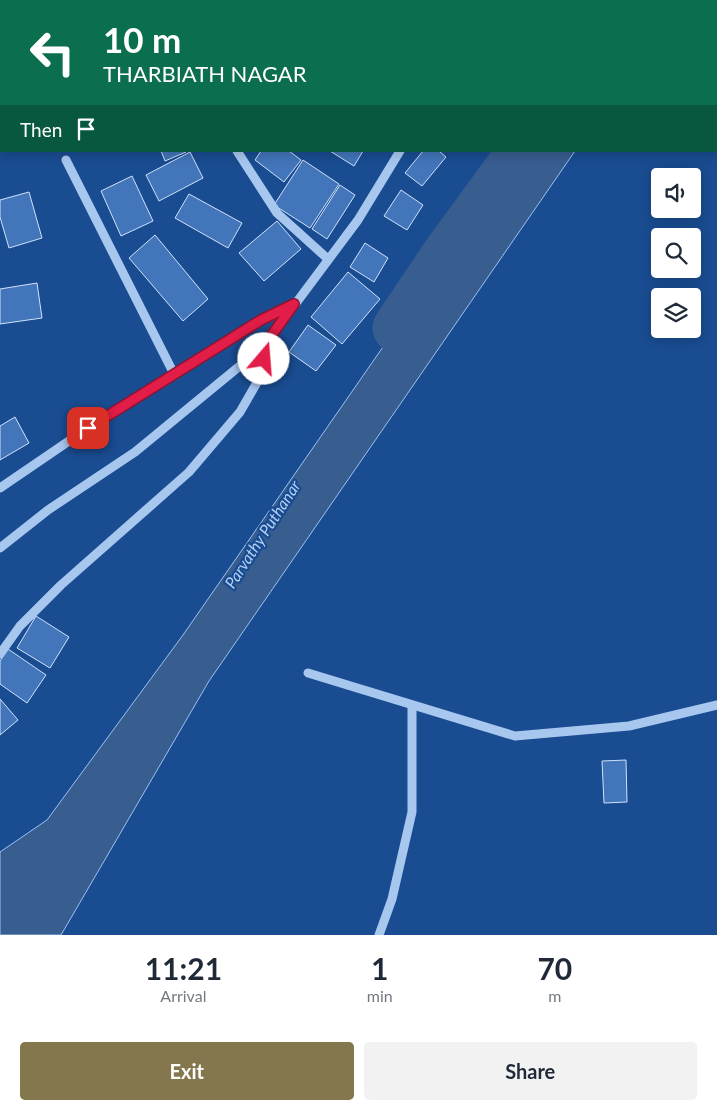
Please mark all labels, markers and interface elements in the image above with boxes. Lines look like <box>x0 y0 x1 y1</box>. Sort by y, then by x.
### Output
text: 10 m <box>103 18 181 60</box>
icon: left <box>20 20 85 85</box>
text: THARBIATH NAGAR <box>103 60 307 87</box>
icon: arrive <box>72 115 100 143</box>
text: Then <box>20 118 62 141</box>
map controls <box>651 168 701 338</box>
button: sound <box>651 168 701 218</box>
button: search <box>651 228 701 278</box>
button: layers <box>651 288 701 338</box>
position arrow <box>237 332 289 384</box>
pin <box>67 407 109 449</box>
icon: arrive <box>74 414 102 442</box>
water label: Parvathy Puthanar <box>220 476 304 591</box>
text: 11:21 <box>145 950 222 986</box>
text: 1 <box>371 950 388 986</box>
text: 70 <box>537 950 572 986</box>
text: Arrival <box>160 986 206 1005</box>
text: min <box>367 986 393 1005</box>
text: m <box>548 986 561 1005</box>
button: Exit <box>20 1042 354 1100</box>
button: Share <box>364 1042 697 1100</box>

